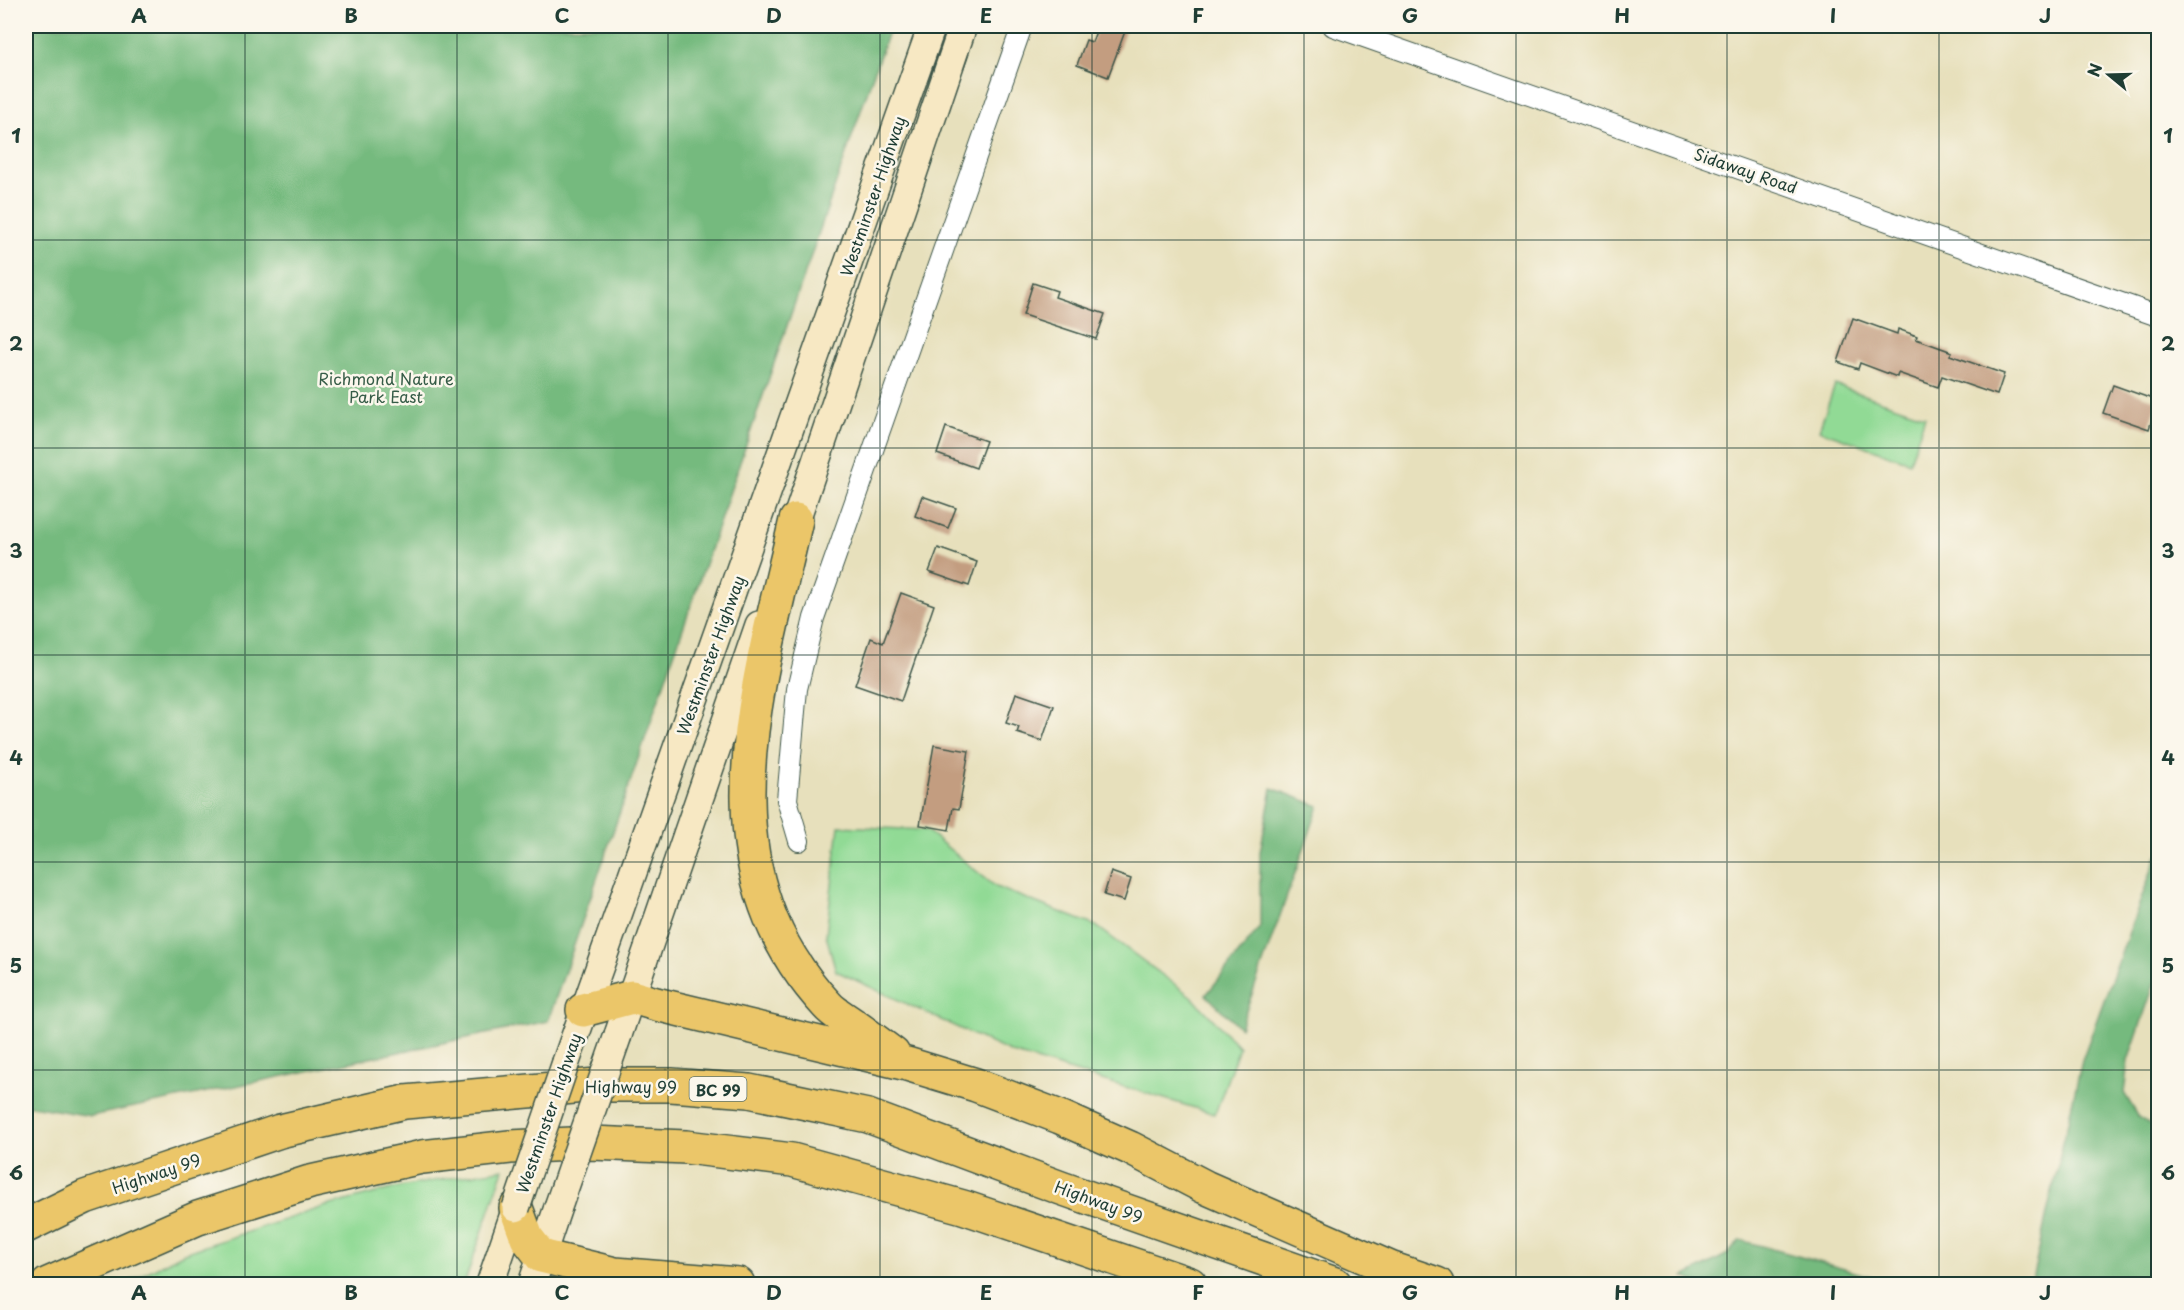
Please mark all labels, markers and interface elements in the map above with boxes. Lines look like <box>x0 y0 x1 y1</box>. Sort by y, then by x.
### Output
text: A <box>131 0 147 30</box>
text: B <box>344 0 358 30</box>
text: C <box>554 0 570 30</box>
text: D <box>766 0 782 30</box>
text: E <box>980 0 992 30</box>
text: F <box>1192 0 1204 30</box>
text: G <box>1402 0 1418 30</box>
text: H <box>1614 0 1630 30</box>
text: I <box>1830 0 1836 30</box>
text: J <box>2039 0 2051 30</box>
north arrow <box>2079 45 2139 105</box>
text: N <box>2080 60 2107 80</box>
street label: Westminster Highway <box>833 113 911 279</box>
text: 1 <box>11 120 21 150</box>
text: 1 <box>2163 120 2173 150</box>
street label: Sidaway Road <box>1691 141 1801 199</box>
text: 2 <box>9 328 23 358</box>
text: 2 <box>2161 328 2175 358</box>
park label: Richmond Nature Park East <box>318 366 454 408</box>
text: 3 <box>9 535 23 565</box>
text: 3 <box>2161 535 2175 565</box>
street label: Westminster Highway <box>670 572 750 738</box>
text: 4 <box>9 742 23 772</box>
text: 4 <box>2161 742 2175 772</box>
text: 5 <box>10 950 22 980</box>
text: 5 <box>2162 950 2174 980</box>
street label: Westminster Highway <box>509 1030 587 1196</box>
street label: Highway 99 <box>585 1074 677 1098</box>
road number: BC 99 <box>690 1077 746 1101</box>
street label: Highway 99 <box>109 1147 204 1199</box>
text: 6 <box>9 1157 23 1187</box>
text: 6 <box>2161 1157 2175 1187</box>
street label: Highway 99 <box>1052 1174 1146 1228</box>
text: A <box>131 1277 147 1307</box>
text: B <box>344 1277 358 1307</box>
text: C <box>554 1277 570 1307</box>
text: D <box>766 1277 782 1307</box>
text: E <box>980 1277 992 1307</box>
text: F <box>1192 1277 1204 1307</box>
text: G <box>1402 1277 1418 1307</box>
text: H <box>1614 1277 1630 1307</box>
text: I <box>1830 1277 1836 1307</box>
text: J <box>2039 1277 2051 1307</box>

